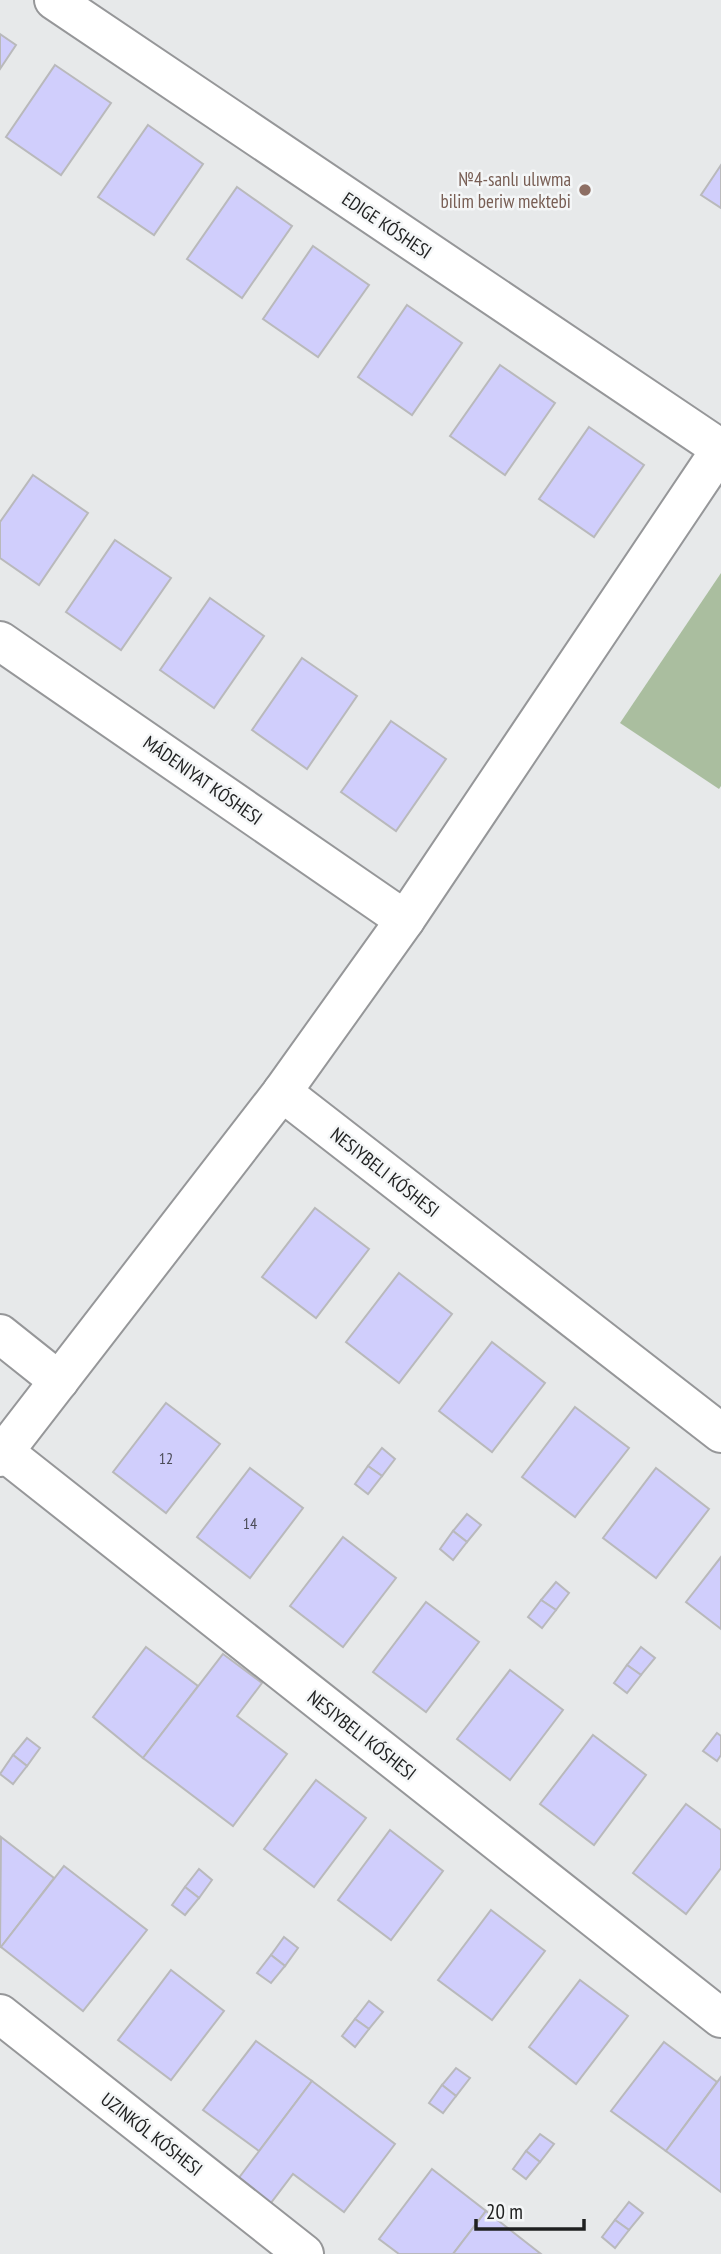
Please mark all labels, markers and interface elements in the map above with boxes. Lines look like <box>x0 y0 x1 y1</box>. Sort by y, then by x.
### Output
place label: №4-sanlı ulıwma bilim beriw mektebi <box>441 167 571 213</box>
marker: №4-sanlı ulıwma bilim beriw mektebi <box>577 182 593 198</box>
street label: EDIGE KÓSHESI <box>338 186 436 264</box>
street label: MÁDENIYAT KÓSHESI <box>139 730 267 830</box>
street label: NESIYBELI KÓSHESI <box>326 1122 444 1222</box>
house number: 12 <box>159 1448 173 1468</box>
house number: 14 <box>243 1513 257 1533</box>
street label: NESIYBELI KÓSHESI <box>303 1685 421 1785</box>
street label: UZINKÓL KÓSHESI <box>97 2087 207 2181</box>
scale bar <box>476 2188 584 2232</box>
text: 20 m <box>486 2198 523 2225</box>

